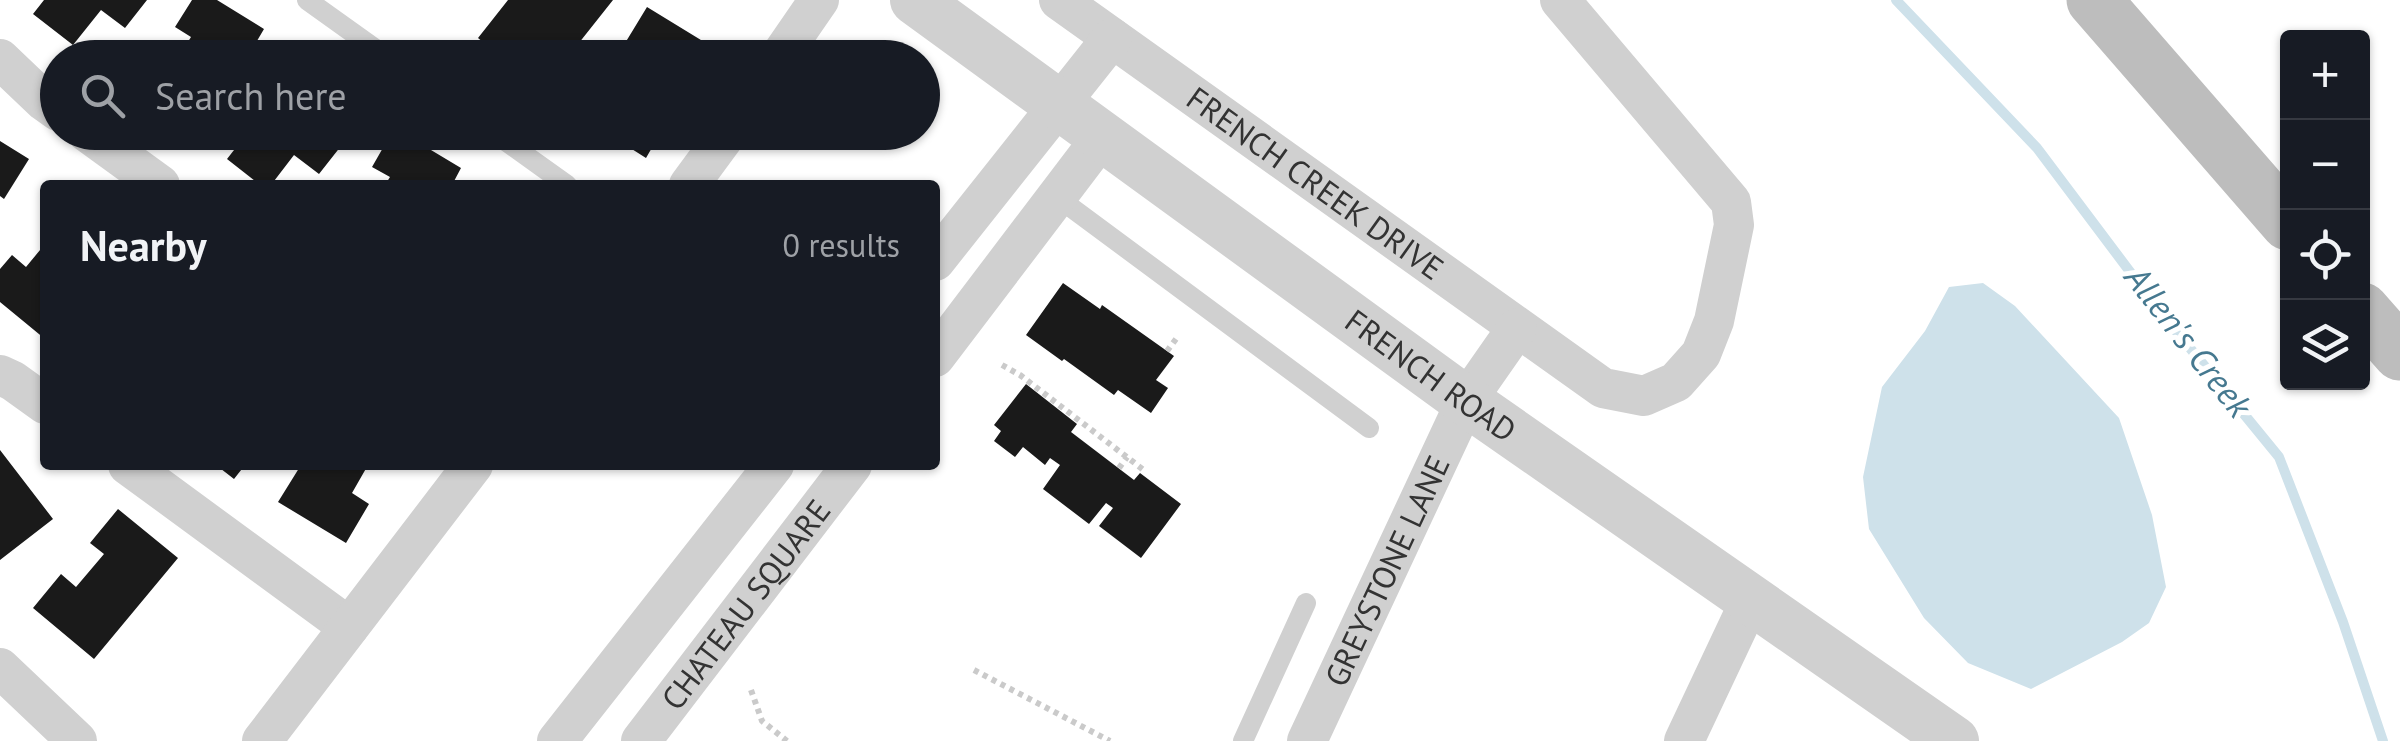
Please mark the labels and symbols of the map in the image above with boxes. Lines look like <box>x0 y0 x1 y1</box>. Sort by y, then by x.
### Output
street label: FRENCH CREEK DRIVE <box>1179 77 1452 289</box>
water label: Allen's Creek <box>2114 254 2264 427</box>
street label: FRENCH ROAD <box>1337 299 1525 451</box>
street label: GREYSTONE LANE <box>1315 448 1459 693</box>
street label: CHATEAU SQUARE <box>652 491 839 718</box>

